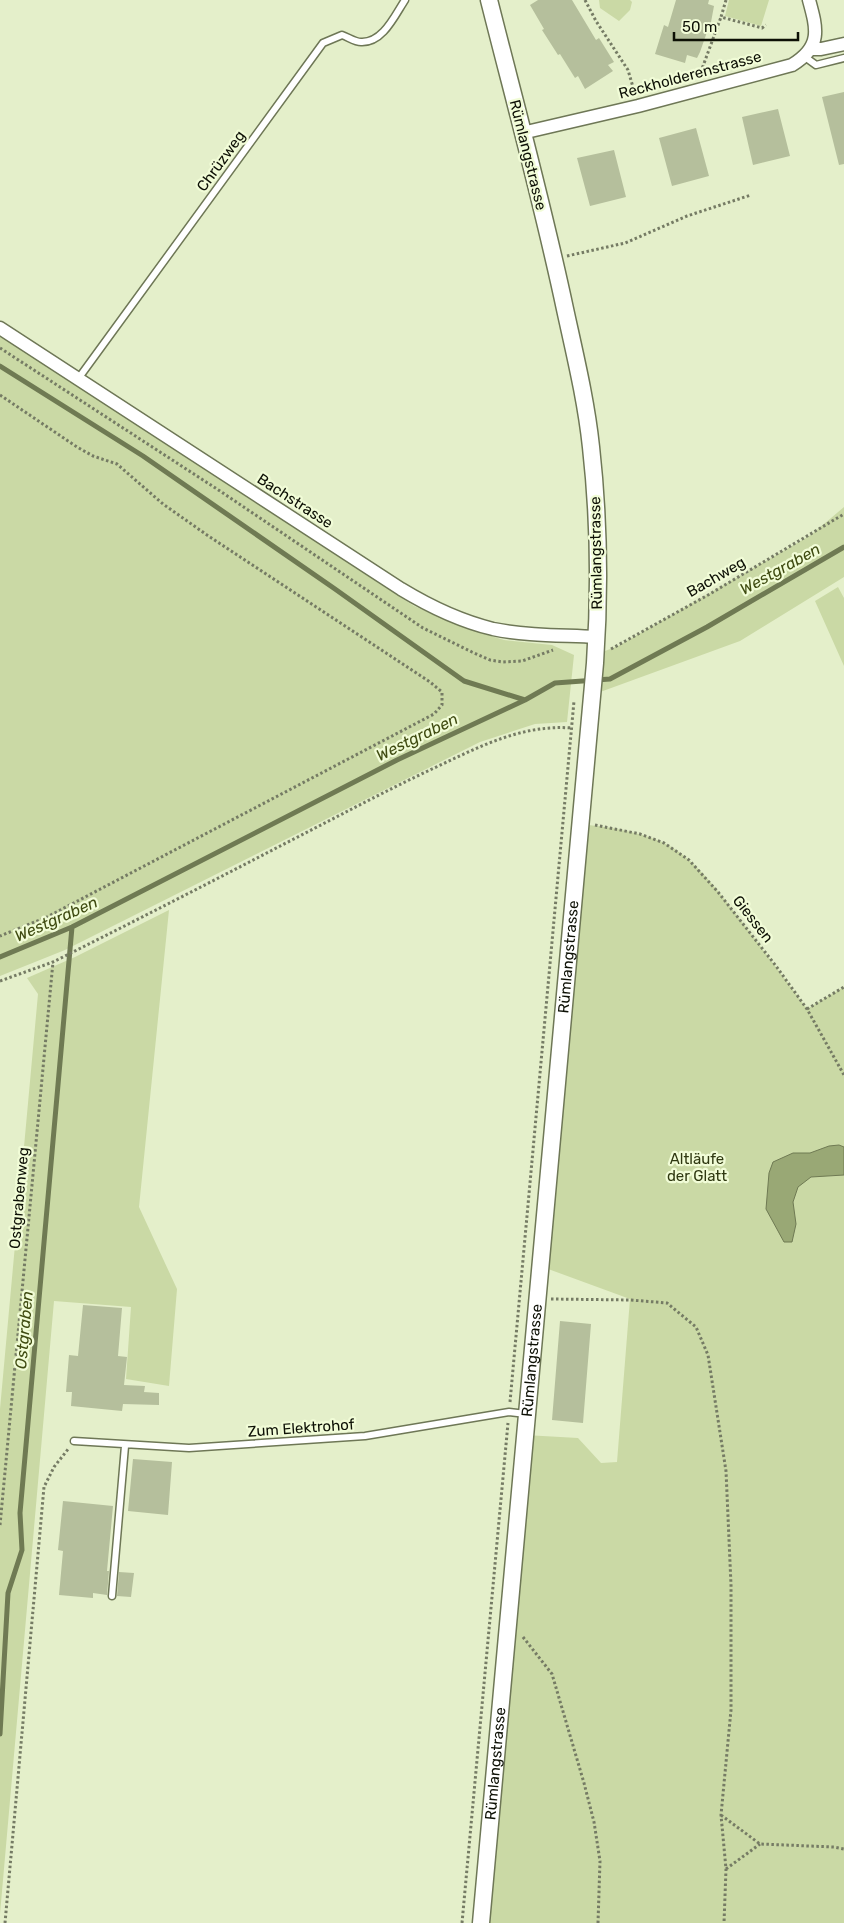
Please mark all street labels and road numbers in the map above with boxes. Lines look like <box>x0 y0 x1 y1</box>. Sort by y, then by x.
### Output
street label: Reckholderenstrasse <box>617 47 763 103</box>
street label: Rümlangstrasse <box>506 98 550 212</box>
street label: Chrüzweg <box>193 127 249 195</box>
street label: Bachstrasse <box>254 470 336 532</box>
street label: Rümlangstrasse <box>586 496 606 610</box>
street label: Bachweg <box>683 553 749 601</box>
street label: Giessen <box>729 892 777 946</box>
street label: Rümlangstrasse <box>554 900 582 1014</box>
street label: Ostgrabenweg <box>6 1146 32 1250</box>
street label: Rümlangstrasse <box>518 1303 546 1418</box>
street label: Zum Elektrohof <box>247 1415 355 1441</box>
street label: Rümlangstrasse <box>481 1706 509 1821</box>

